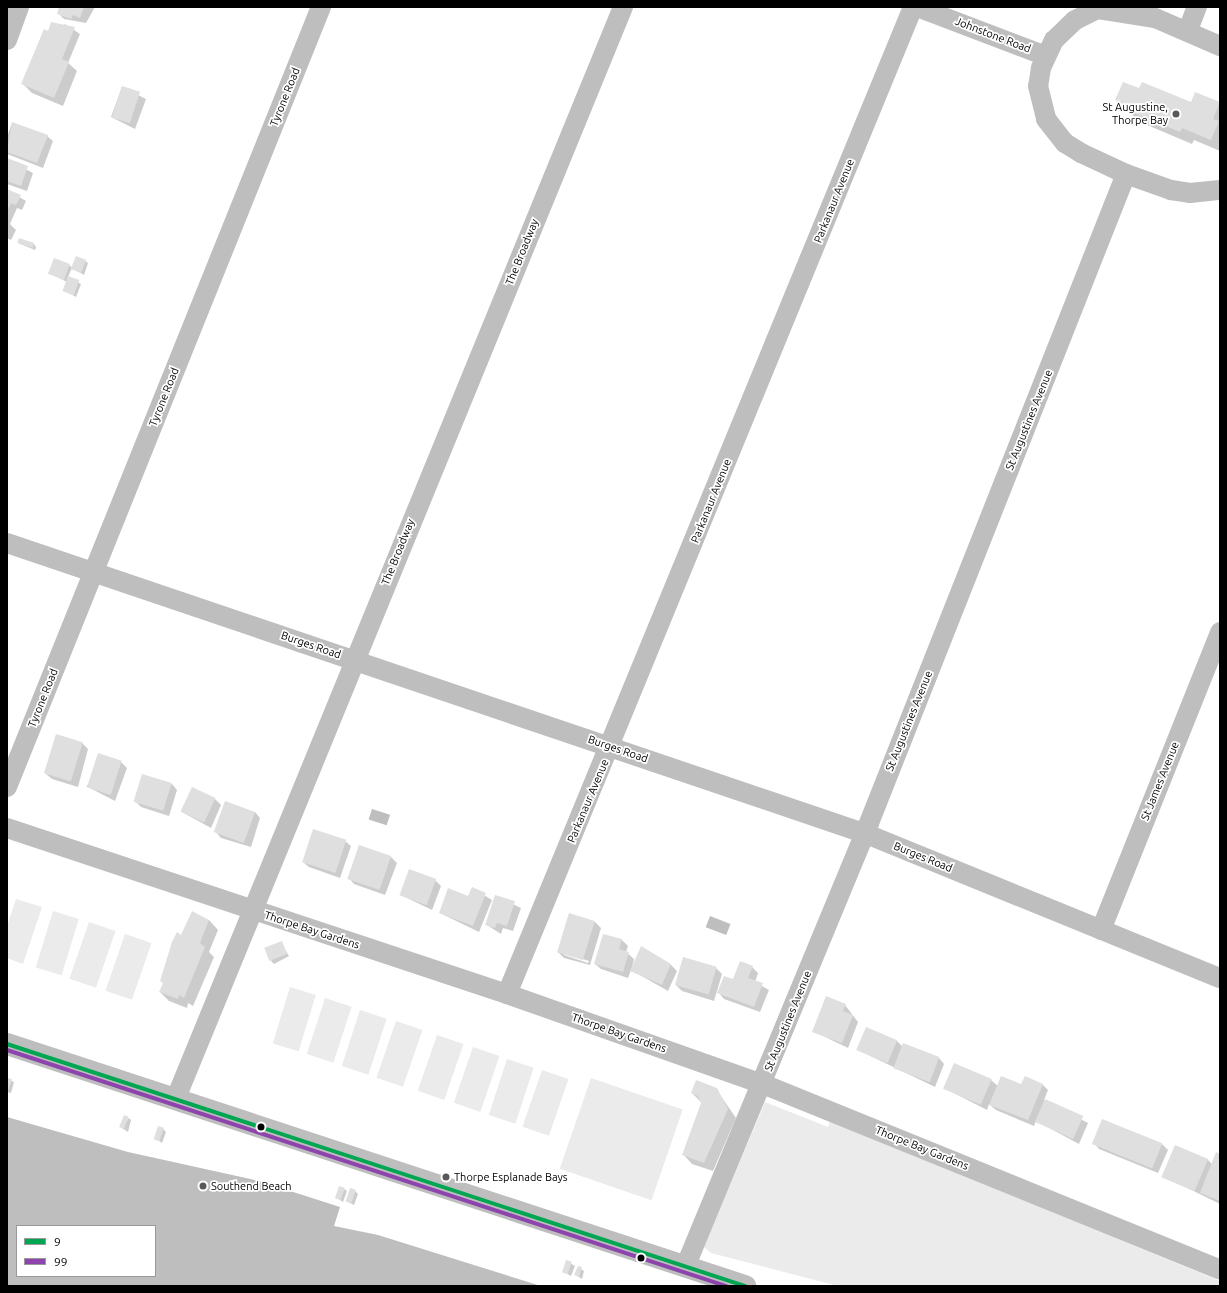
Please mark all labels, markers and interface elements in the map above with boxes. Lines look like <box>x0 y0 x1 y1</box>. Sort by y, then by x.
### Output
street label: Johnstone Road <box>953 14 1033 56</box>
street label: Tyrone Road <box>267 66 303 128</box>
place label: St Augustine, Thorpe Bay <box>1103 101 1168 127</box>
marker: St Augustine, Thorpe Bay <box>1171 109 1181 119</box>
street label: Parkanaur Avenue <box>811 157 857 245</box>
street label: The Broadway <box>503 217 541 287</box>
street label: Tyrone Road <box>146 366 182 428</box>
street label: St Augustines Avenue <box>1003 368 1055 472</box>
street label: Parkanaur Avenue <box>688 457 734 545</box>
street label: The Broadway <box>379 517 417 587</box>
street label: Burges Road <box>279 629 343 661</box>
street label: Tyrone Road <box>25 667 61 729</box>
street label: St Augustines Avenue <box>883 669 935 773</box>
street label: Burges Road <box>586 733 650 765</box>
street label: St James Avenue <box>1138 740 1182 822</box>
street label: Parkanaur Avenue <box>564 757 612 845</box>
street label: Burges Road <box>892 839 954 875</box>
street label: Thorpe Bay Gardens <box>263 908 361 952</box>
street label: St Augustines Avenue <box>762 969 814 1073</box>
street label: Thorpe Bay Gardens <box>570 1011 668 1055</box>
unlabelled marker <box>256 1122 266 1132</box>
street label: Thorpe Bay Gardens <box>874 1123 970 1173</box>
place label: Thorpe Esplanade Bays <box>454 1170 568 1184</box>
marker: Thorpe Esplanade Bays <box>441 1172 451 1182</box>
place label: Southend Beach <box>211 1179 291 1193</box>
marker: Southend Beach <box>198 1181 208 1191</box>
legend <box>16 1225 156 1277</box>
text: 9 <box>54 1235 61 1248</box>
unlabelled marker <box>636 1253 646 1263</box>
text: 99 <box>54 1255 68 1268</box>

